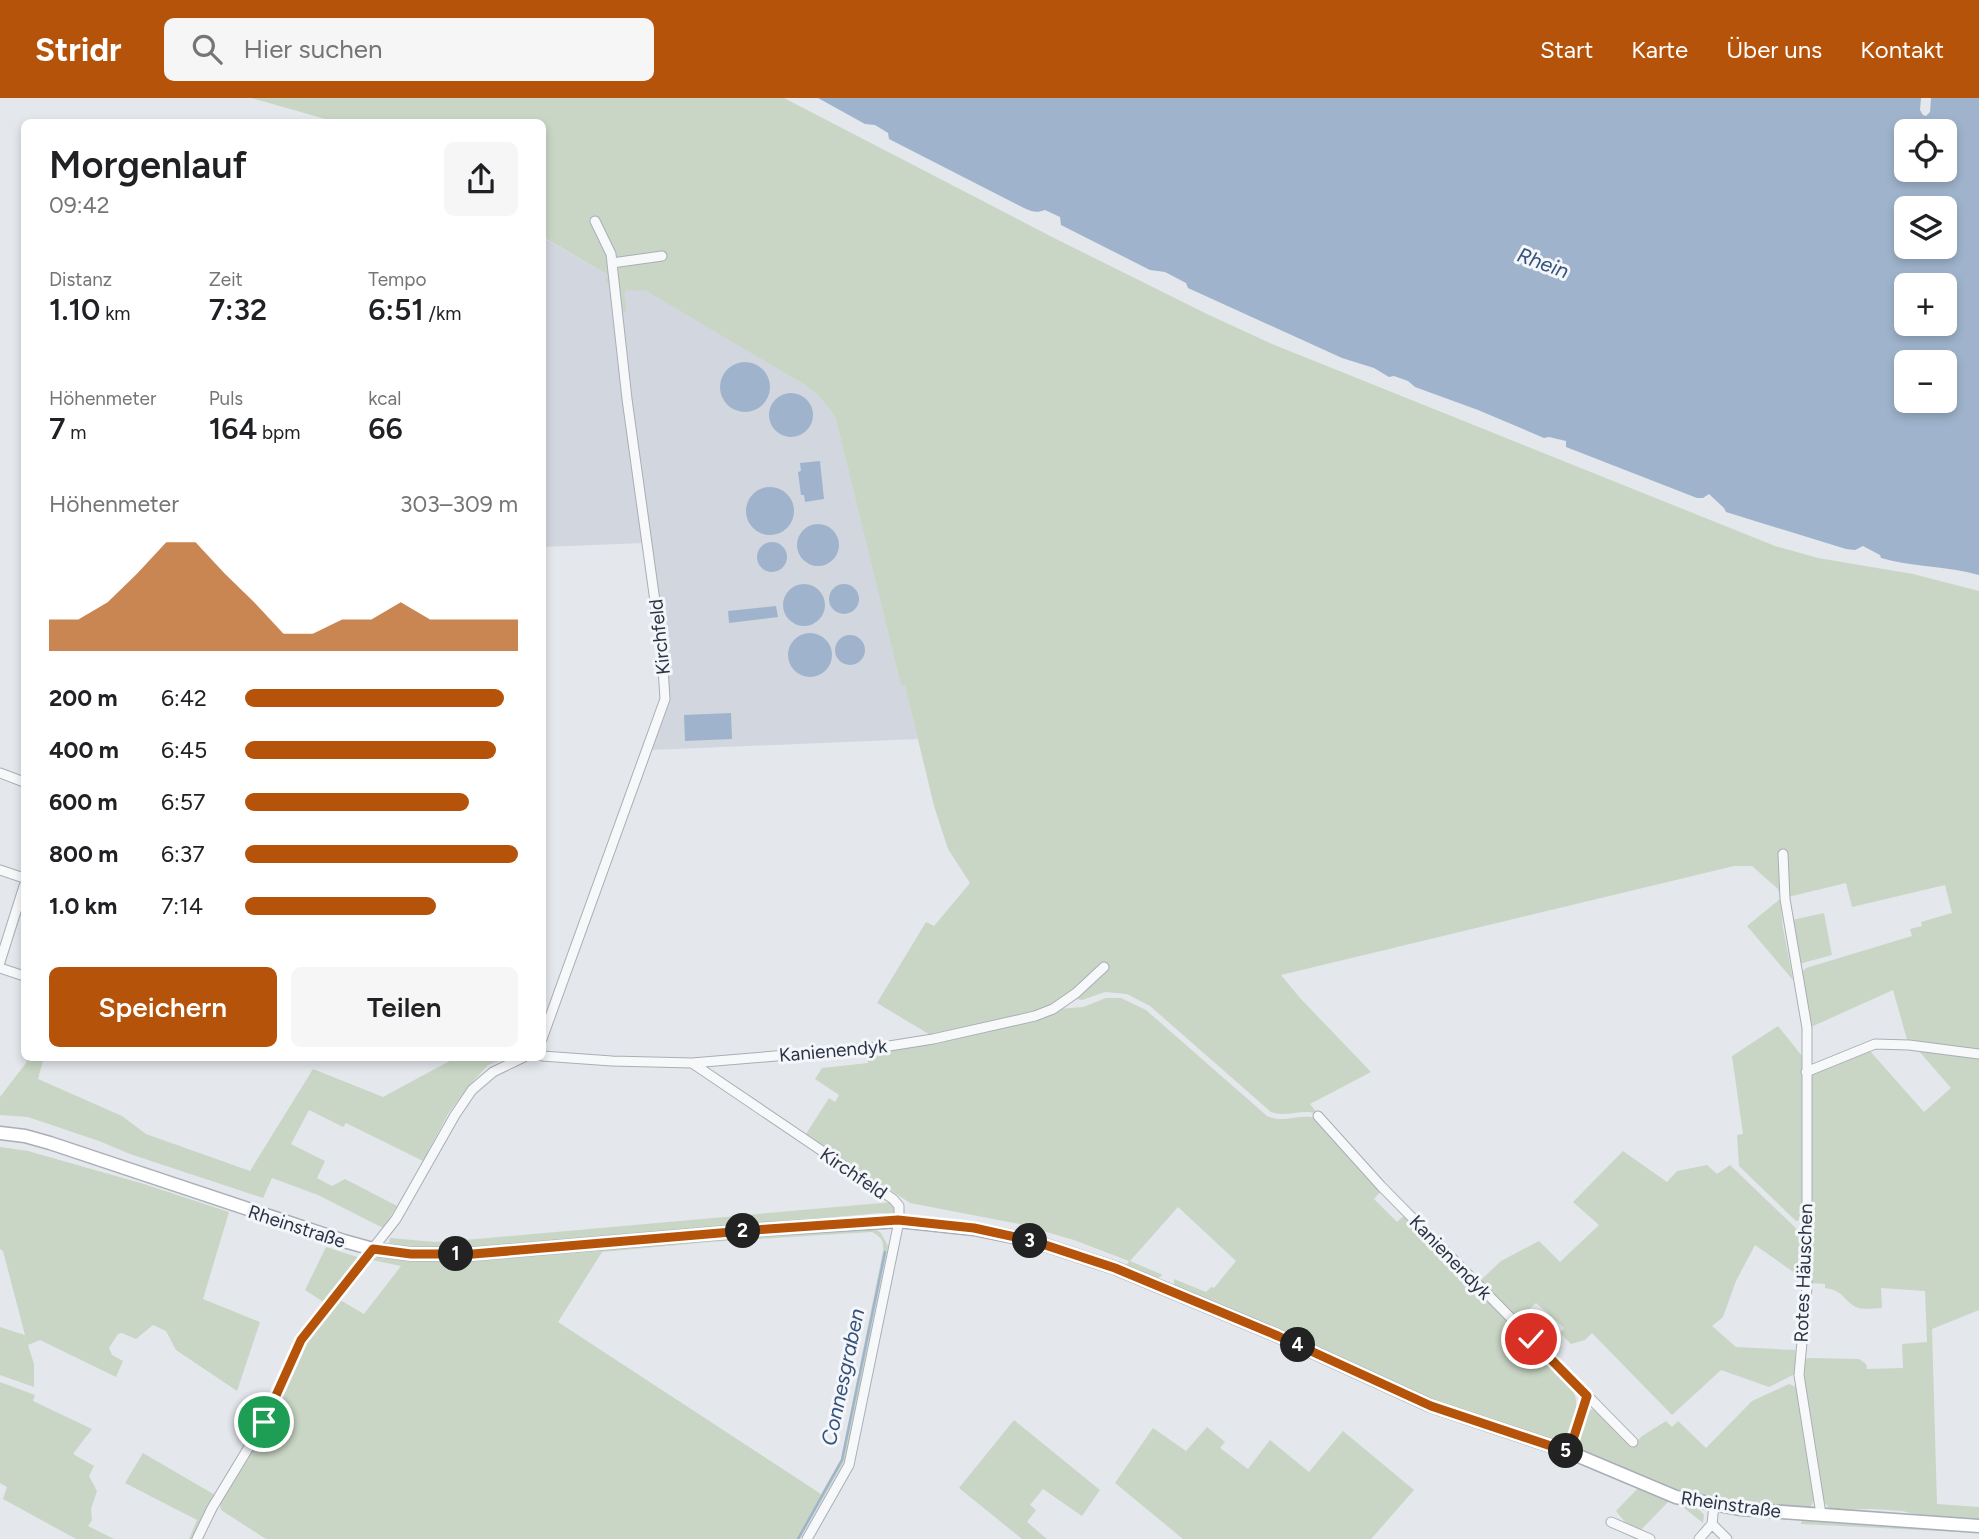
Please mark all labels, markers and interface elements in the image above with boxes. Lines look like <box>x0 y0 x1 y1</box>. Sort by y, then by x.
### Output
search box <box>164 18 654 81</box>
text: Stridr <box>35 30 122 69</box>
icon: search <box>188 30 226 68</box>
text: Hier suchen <box>244 33 382 65</box>
text: Start <box>1540 35 1593 64</box>
text: Karte <box>1631 35 1688 64</box>
text: Über uns <box>1726 35 1822 64</box>
text: Kontakt <box>1860 35 1944 64</box>
map controls <box>1894 119 1957 413</box>
button: locate <box>1894 119 1957 182</box>
text: Morgenlauf <box>49 142 247 188</box>
button: share <box>444 142 518 216</box>
text: 09:42 <box>49 191 110 219</box>
button: layers <box>1894 196 1957 259</box>
water label: Rhein <box>1514 242 1573 283</box>
text: Distanz <box>49 268 112 291</box>
text: Zeit <box>209 268 243 291</box>
text: Tempo <box>368 268 426 291</box>
button: + <box>1894 273 1957 336</box>
text: 1.10 <box>49 291 100 328</box>
text: 7:32 <box>209 291 267 328</box>
text: 6:51 <box>368 291 424 328</box>
text: km <box>100 302 131 325</box>
text: /km <box>424 302 461 325</box>
button: − <box>1894 350 1957 413</box>
text: Höhenmeter <box>49 387 156 410</box>
text: Puls <box>209 387 243 410</box>
text: kcal <box>368 387 402 410</box>
text: 7 <box>49 410 65 447</box>
text: 164 <box>209 410 257 447</box>
text: 66 <box>368 410 403 447</box>
text: m <box>65 421 86 444</box>
text: bpm <box>257 421 301 444</box>
text: Höhenmeter <box>49 490 179 518</box>
text: 303–309 m <box>400 490 518 518</box>
street label: Kirchfeld <box>644 598 675 676</box>
text: 200 m <box>49 684 118 712</box>
text: 6:42 <box>161 684 207 712</box>
text: 400 m <box>49 736 119 764</box>
text: 6:45 <box>161 736 207 764</box>
text: 600 m <box>49 788 118 816</box>
text: 6:57 <box>161 788 205 816</box>
text: 800 m <box>49 840 118 868</box>
text: 6:37 <box>161 840 205 868</box>
text: 1.0 km <box>49 892 117 920</box>
text: 7:14 <box>161 892 203 920</box>
button: Speichern <box>49 967 277 1047</box>
button: Teilen <box>291 967 518 1047</box>
street label: Kanienendyk <box>778 1034 889 1067</box>
street label: Kirchfeld <box>816 1143 892 1204</box>
street label: Rheinstraße <box>245 1200 348 1253</box>
street label: Rotes Häuschen <box>1790 1203 1817 1343</box>
street label: Kanienendyk <box>1405 1210 1497 1305</box>
pin: 2 <box>726 1214 760 1248</box>
text: 2 <box>737 1219 748 1242</box>
pin: 3 <box>1012 1224 1048 1258</box>
text: 3 <box>1024 1229 1035 1252</box>
pin: 1 <box>438 1236 474 1272</box>
text: 1 <box>451 1242 460 1265</box>
water label: Connesgraben <box>816 1306 869 1448</box>
pin <box>1501 1309 1561 1369</box>
icon: check <box>1512 1320 1550 1358</box>
pin: 4 <box>1280 1328 1316 1362</box>
text: 4 <box>1291 1333 1304 1356</box>
pin <box>234 1392 294 1452</box>
icon: arrive <box>245 1403 283 1441</box>
pin: 5 <box>1548 1434 1584 1468</box>
text: 5 <box>1560 1439 1571 1462</box>
street label: Rheinstraße <box>1679 1486 1783 1523</box>

